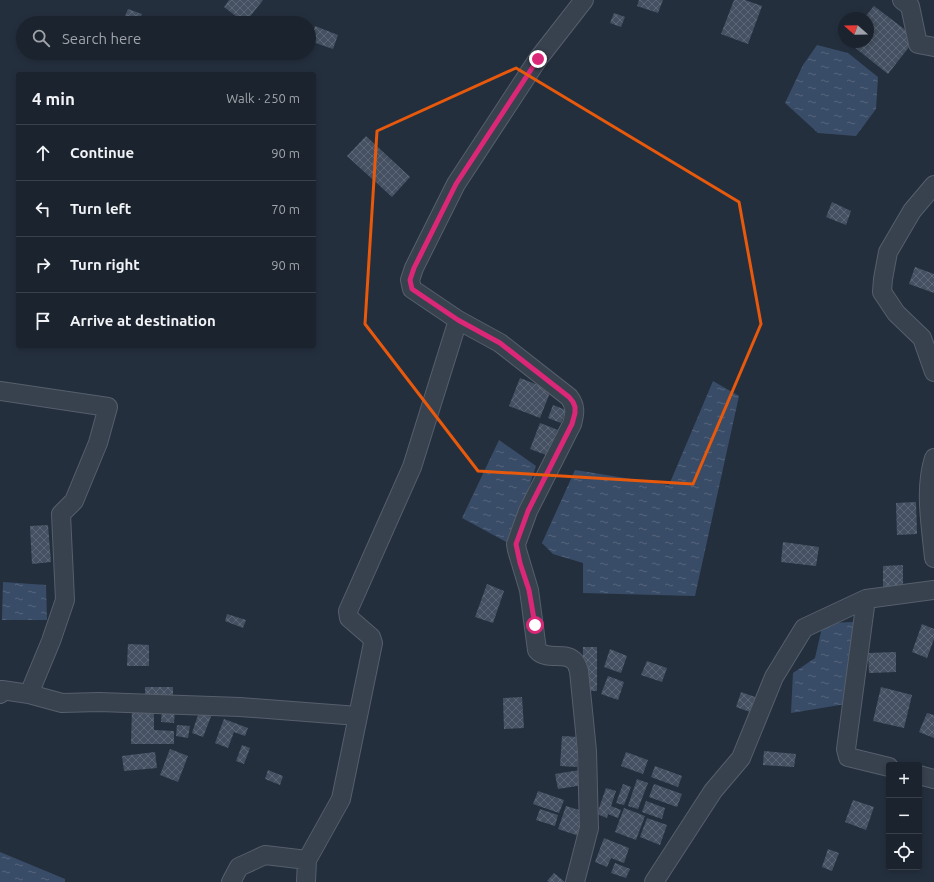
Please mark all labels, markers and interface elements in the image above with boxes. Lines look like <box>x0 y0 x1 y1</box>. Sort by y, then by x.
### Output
north arrow <box>838 12 874 48</box>
search box <box>16 16 316 60</box>
icon: search <box>30 27 52 49</box>
text: Search here <box>62 30 141 47</box>
route end <box>529 50 547 68</box>
text: 4 min <box>32 89 75 108</box>
text: Walk · 250 m <box>226 91 300 105</box>
icon: ahead <box>32 142 54 164</box>
text: Continue <box>70 144 134 161</box>
text: 90 m <box>271 146 300 160</box>
icon: left <box>32 198 54 220</box>
text: Turn left <box>70 200 131 217</box>
text: 70 m <box>271 202 300 216</box>
icon: right <box>32 254 54 276</box>
text: Turn right <box>70 256 140 273</box>
text: 90 m <box>271 258 300 272</box>
icon: arrive <box>32 310 54 332</box>
text: Arrive at destination <box>70 312 216 329</box>
route start <box>526 616 544 634</box>
map controls <box>886 762 922 870</box>
button: + <box>886 762 922 798</box>
button: − <box>886 798 922 834</box>
button: locate <box>886 834 922 870</box>

